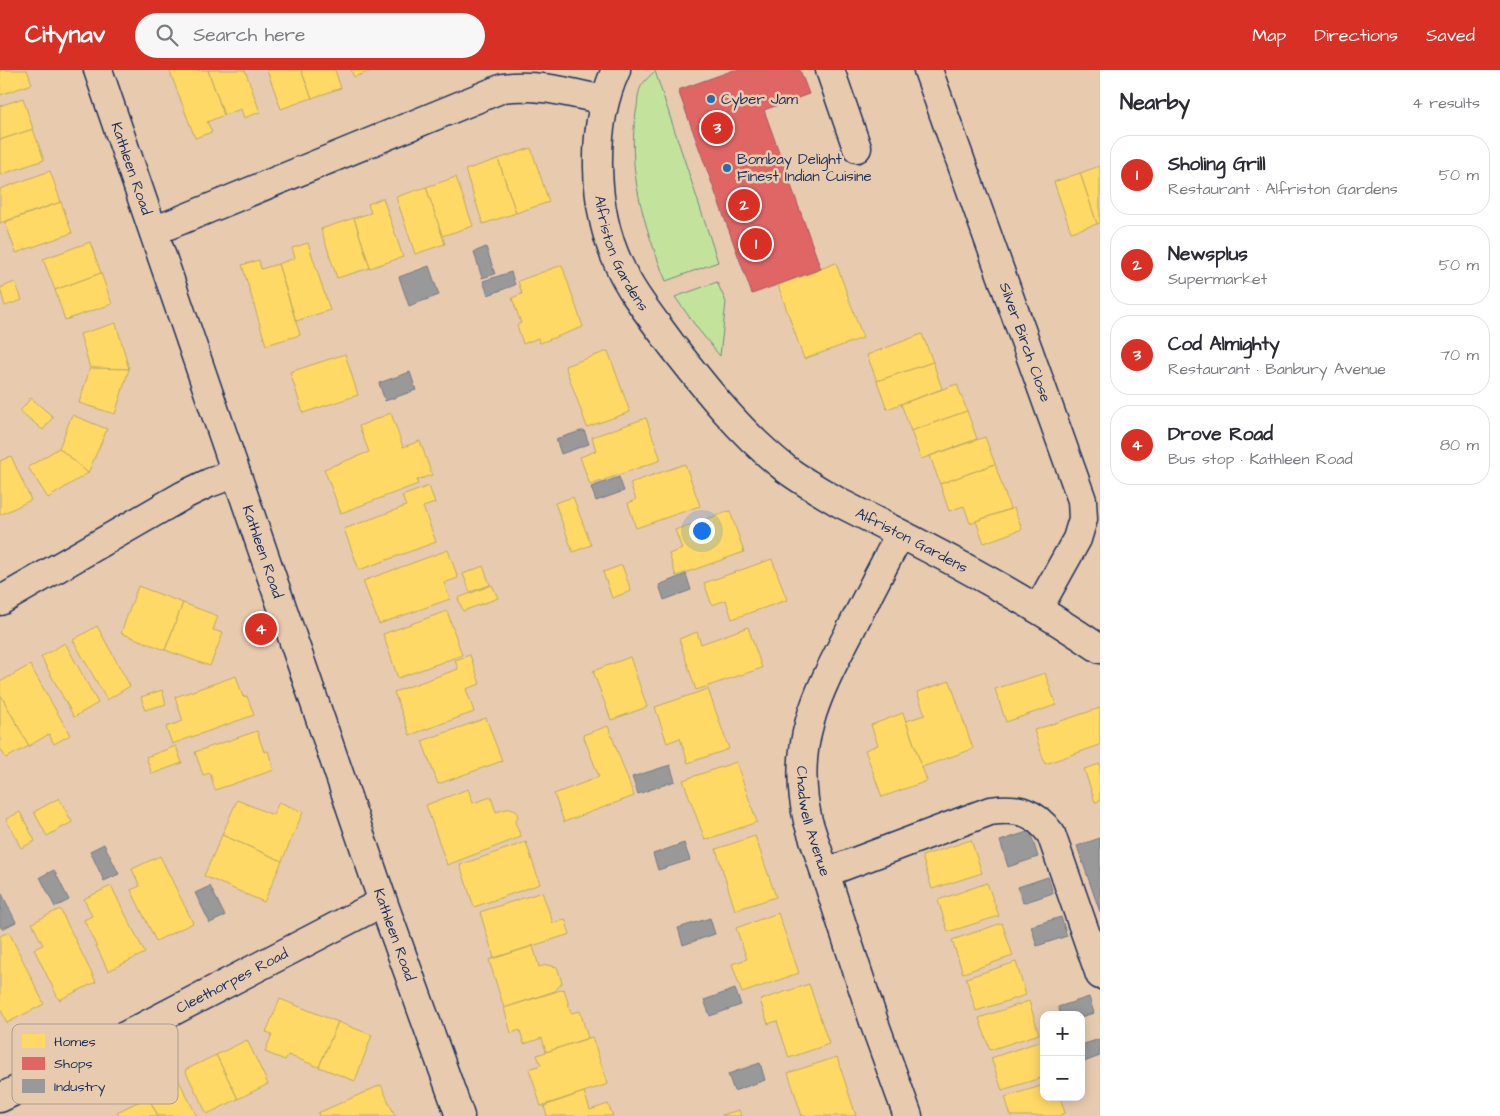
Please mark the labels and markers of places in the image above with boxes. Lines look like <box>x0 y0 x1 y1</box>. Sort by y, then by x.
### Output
place label: Cyber Jam <box>721 89 798 111</box>
marker: Cyber Jam <box>705 93 717 105</box>
pin: 3 <box>701 109 733 147</box>
place label: Bombay Delight Finest Indian Cuisine <box>737 149 872 187</box>
marker: Bombay Delight Finest Indian Cuisine <box>721 162 733 174</box>
pin: 2 <box>728 186 760 224</box>
pin: 1 <box>740 225 772 263</box>
pin: 4 <box>245 610 277 648</box>

